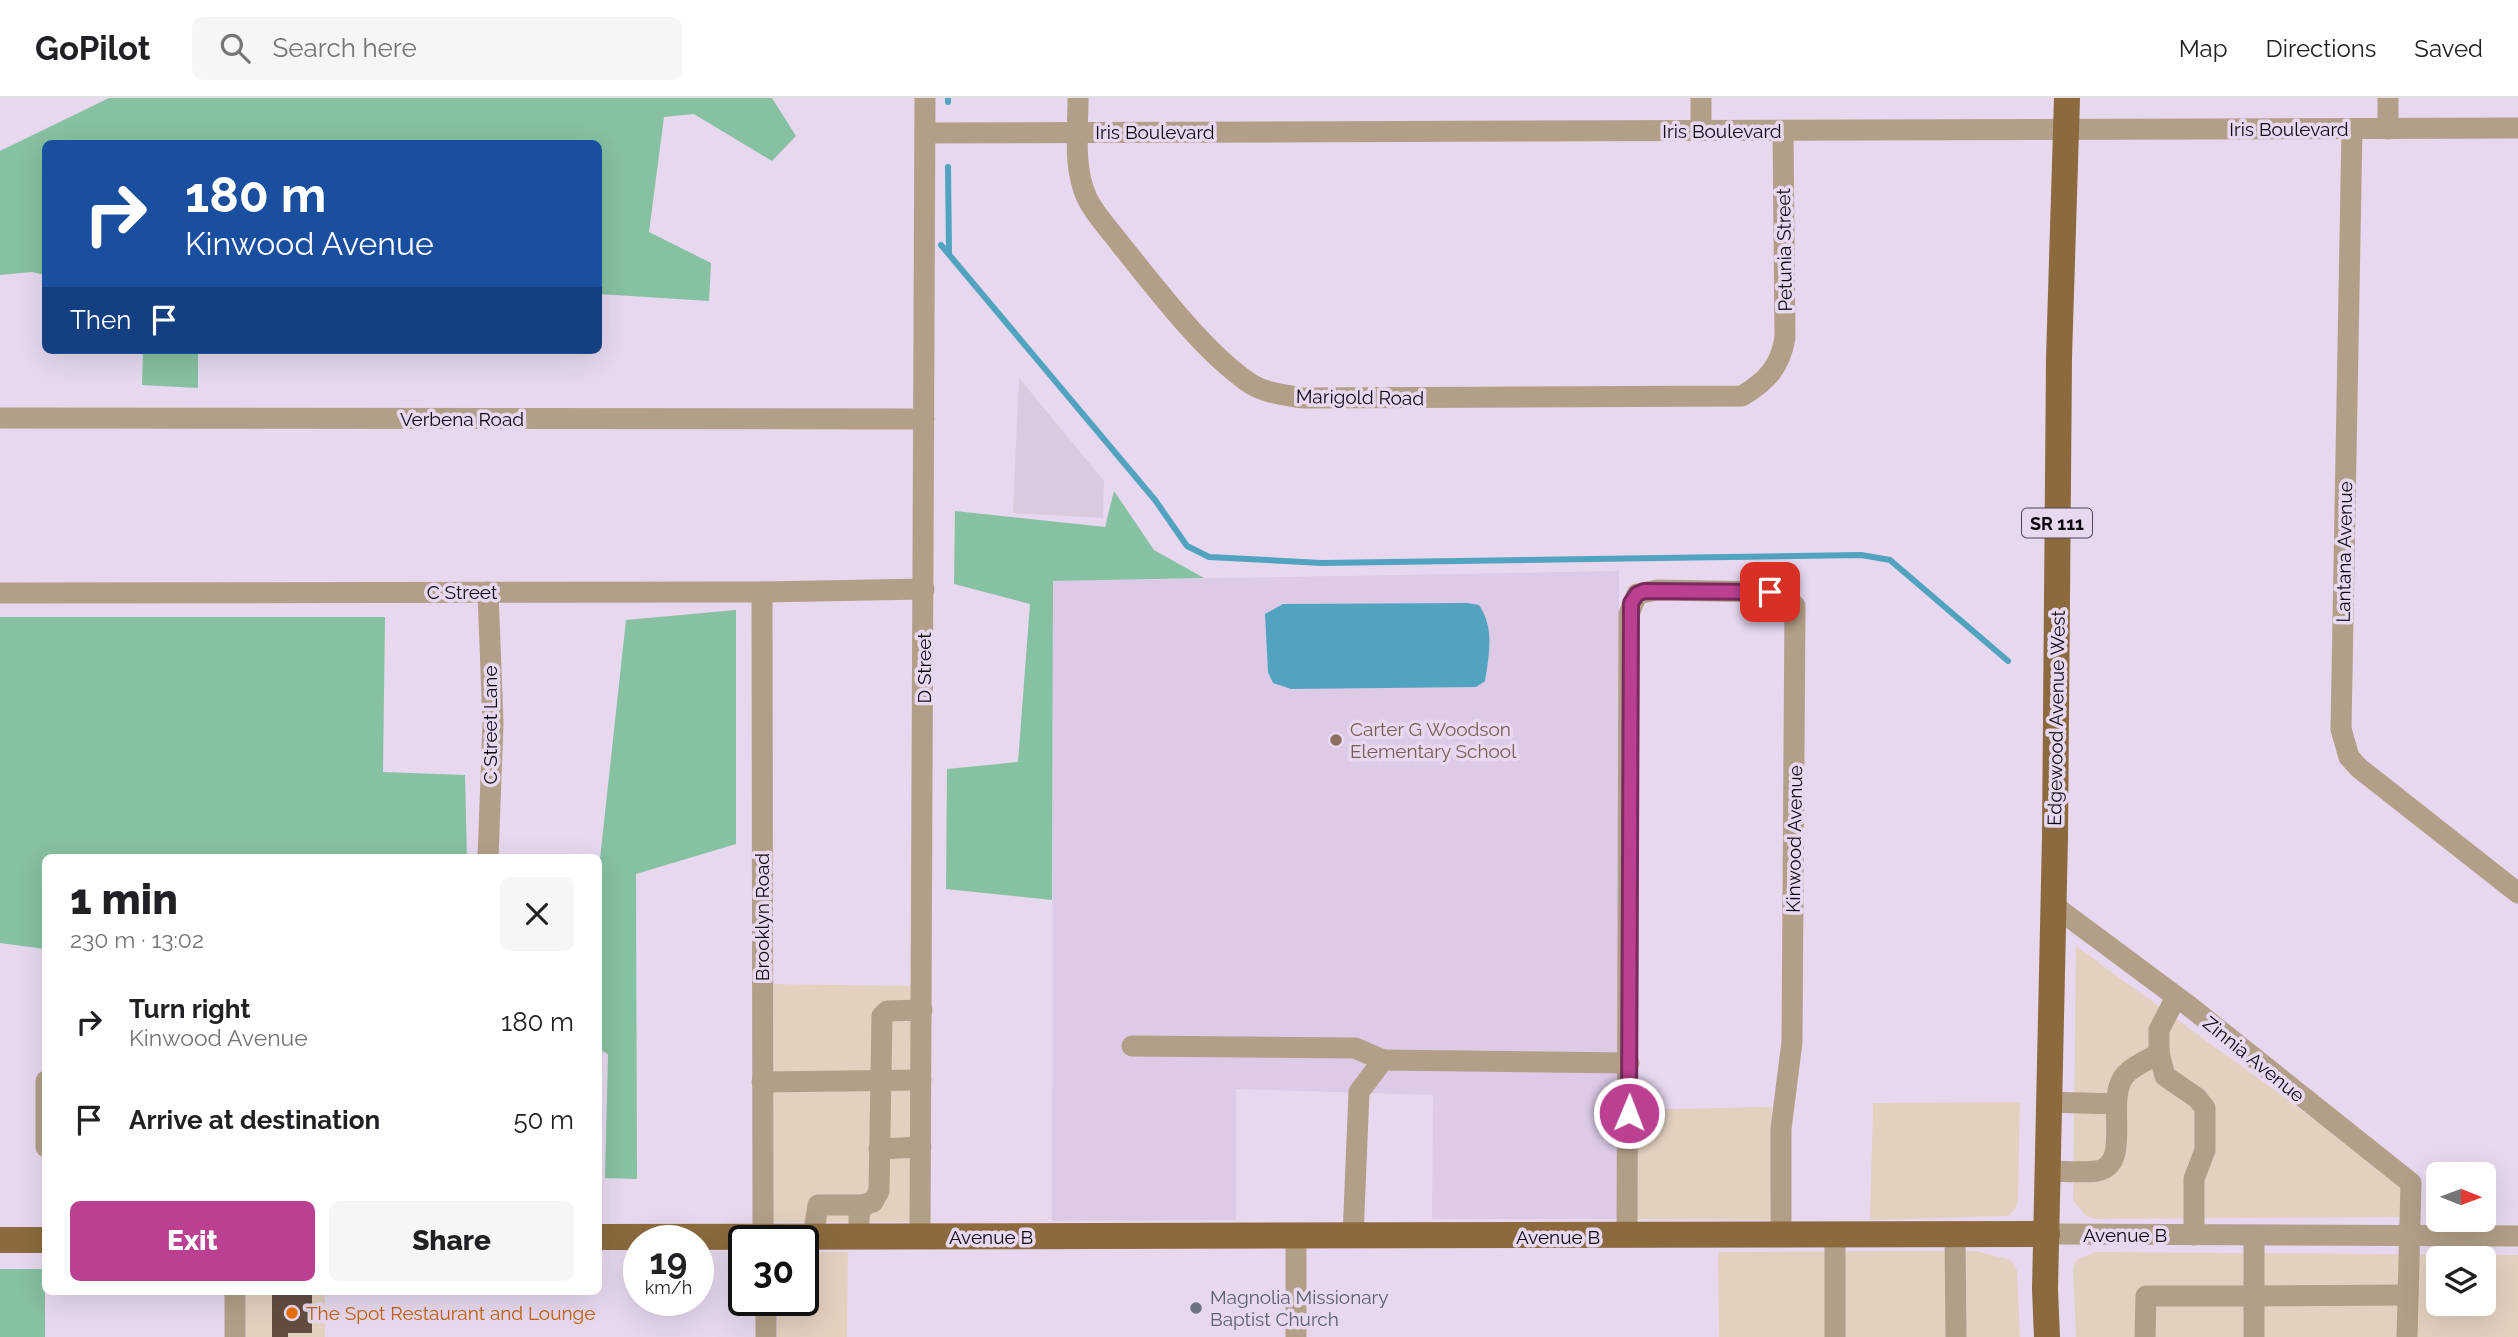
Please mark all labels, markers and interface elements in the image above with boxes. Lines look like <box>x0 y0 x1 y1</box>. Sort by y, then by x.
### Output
search box <box>192 17 682 80</box>
text: GoPilot <box>35 29 150 68</box>
icon: search <box>216 29 254 67</box>
text: Search here <box>272 33 417 63</box>
text: Map <box>2179 34 2228 63</box>
text: Directions <box>2266 34 2376 63</box>
text: Saved <box>2414 34 2483 63</box>
street label: Iris Boulevard <box>2229 118 2349 140</box>
street label: Iris Boulevard <box>1662 120 1782 142</box>
street label: Iris Boulevard <box>1095 121 1215 143</box>
text: 180 m <box>185 166 326 223</box>
icon: right <box>70 168 161 259</box>
street label: Petunia Street <box>1772 187 1796 312</box>
text: Kinwood Avenue <box>185 225 434 262</box>
icon: arrive <box>145 301 183 339</box>
text: Then <box>70 305 131 335</box>
street label: Marigold Road <box>1296 385 1424 409</box>
street label: Verbena Road <box>400 408 524 430</box>
street label: Lantana Avenue <box>2332 481 2356 623</box>
road number: SR 111 <box>2022 508 2092 538</box>
pin <box>1740 562 1800 622</box>
icon: arrive <box>1751 573 1789 611</box>
street label: C Street <box>427 581 498 603</box>
street label: Edgewood Avenue West <box>2043 609 2069 826</box>
street label: D Street <box>913 632 935 704</box>
street label: C Street Lane <box>479 665 501 785</box>
place label: Carter G Woodson Elementary School <box>1350 718 1517 762</box>
marker: Carter G Woodson Elementary School <box>1328 732 1344 748</box>
street label: Kinwood Avenue <box>1782 765 1806 913</box>
street label: Brooklyn Road <box>751 853 773 981</box>
text: 1 min <box>70 875 178 924</box>
button: close <box>500 877 574 951</box>
text: 230 m · 13:02 <box>70 926 204 953</box>
text: Turn right <box>129 994 250 1024</box>
icon: right <box>70 1003 108 1041</box>
text: 180 m <box>501 1007 574 1037</box>
street label: Zinnia Avenue <box>2199 1012 2309 1106</box>
text: Kinwood Avenue <box>129 1024 308 1051</box>
position arrow <box>1592 1076 1666 1150</box>
icon: arrive <box>70 1101 108 1139</box>
text: Arrive at destination <box>129 1105 380 1135</box>
text: 50 m <box>513 1105 574 1135</box>
north arrow <box>2426 1162 2496 1232</box>
map controls <box>2426 1162 2496 1316</box>
button: Exit <box>70 1201 315 1281</box>
button: Share <box>329 1201 574 1281</box>
street label: Avenue B <box>2083 1224 2167 1246</box>
speed limit sign: 30 <box>728 1225 819 1316</box>
street label: Avenue B <box>949 1226 1033 1248</box>
street label: Avenue B <box>1516 1226 1600 1248</box>
text: 19 <box>650 1241 687 1282</box>
button: layers <box>2426 1246 2496 1316</box>
text: km/h <box>645 1277 692 1298</box>
place label: Magnolia Missionary Baptist Church <box>1210 1286 1389 1330</box>
marker: Magnolia Missionary Baptist Church <box>1188 1300 1204 1316</box>
place label: The Spot Restaurant and Lounge <box>306 1302 595 1324</box>
marker: The Spot Restaurant and Lounge <box>284 1305 300 1321</box>

